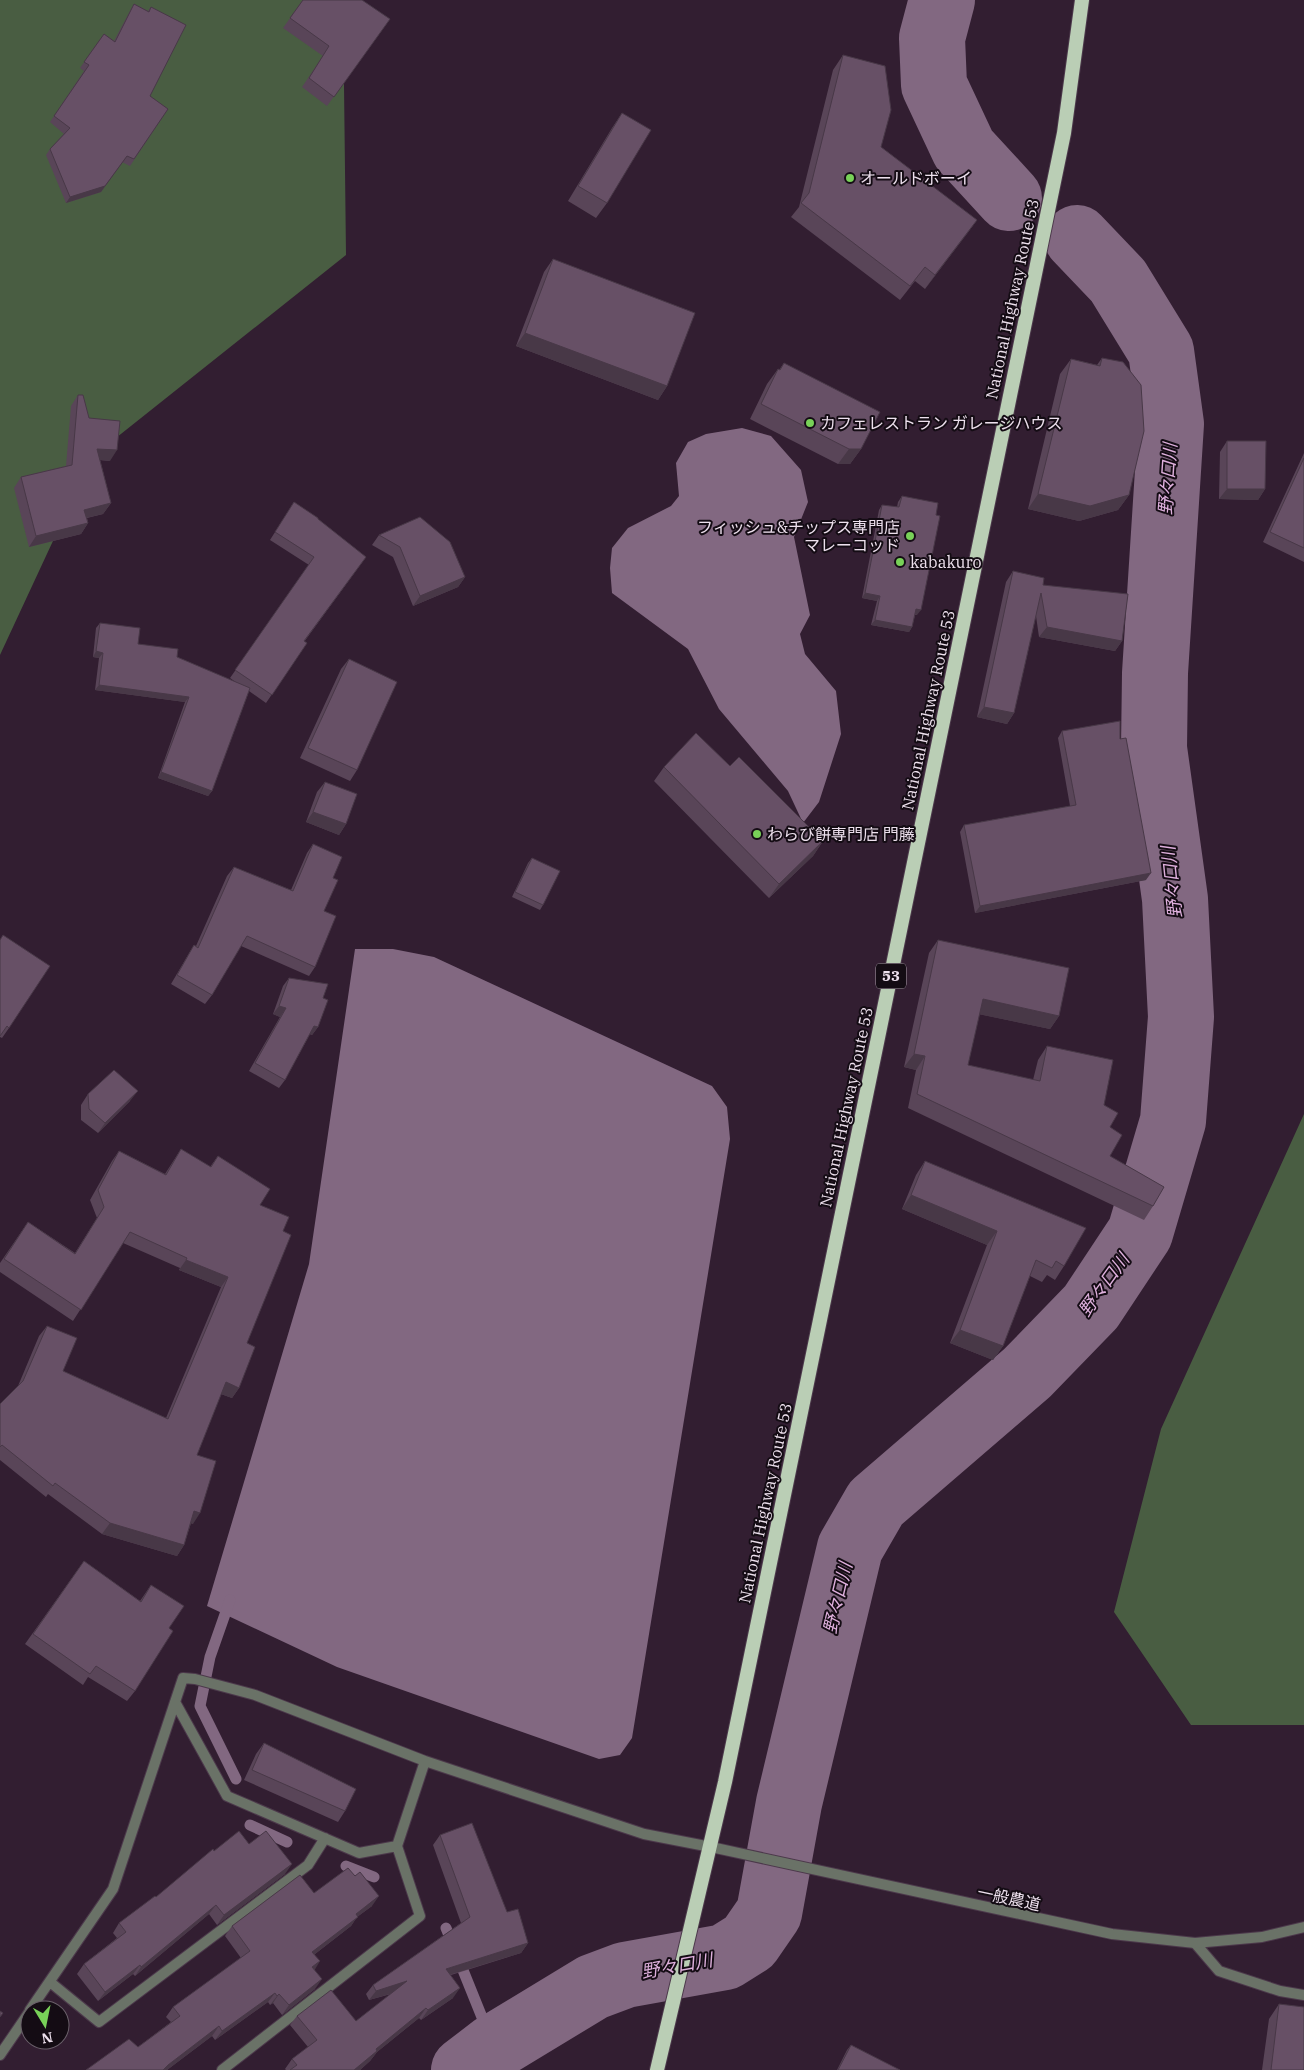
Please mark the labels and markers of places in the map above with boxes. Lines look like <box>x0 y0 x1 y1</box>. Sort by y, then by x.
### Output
place label: オールドボーイ <box>860 168 972 188</box>
marker: オールドボーイ <box>844 172 856 184</box>
place label: カフェレストラン ガレージハウス <box>820 413 1062 433</box>
marker: カフェレストラン ガレージハウス <box>804 417 816 429</box>
place label: フィッシュ&チップス専門店 マレーコッド <box>697 517 900 555</box>
marker: フィッシュ&チップス専門店 マレーコッド <box>904 530 916 542</box>
place label: kabakuro <box>910 552 982 572</box>
marker: kabakuro <box>894 556 906 568</box>
place label: わらび餅専門店 門藤 <box>767 824 915 844</box>
marker: わらび餅専門店 門藤 <box>751 828 763 840</box>

